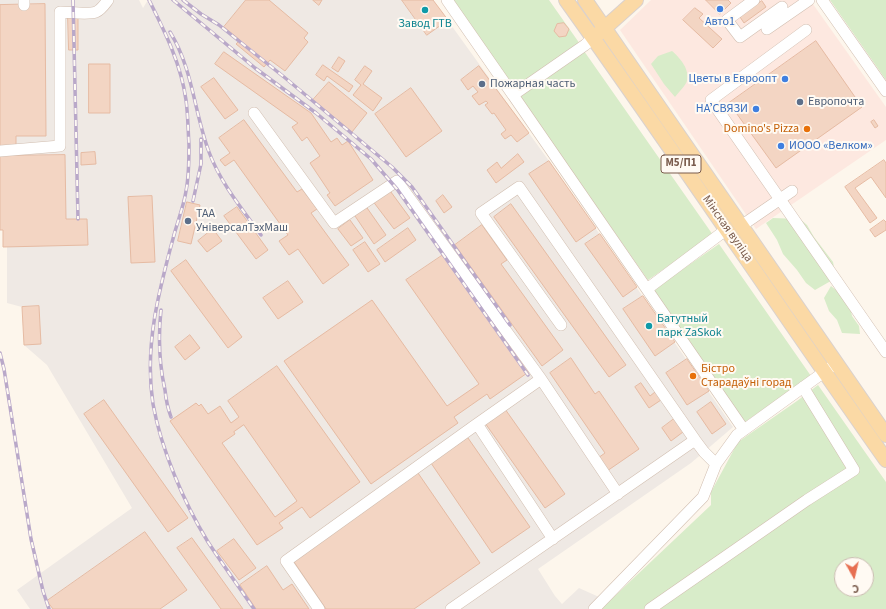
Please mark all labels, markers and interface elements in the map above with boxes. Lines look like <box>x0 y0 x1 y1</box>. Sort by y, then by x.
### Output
marker: Авто1 <box>715 4 725 14</box>
marker: Завод ГТВ <box>420 5 430 15</box>
place label: Авто1 <box>705 15 735 29</box>
place label: Завод ГТВ <box>398 17 452 31</box>
place label: Цветы в Евроопт <box>689 72 777 86</box>
marker: Цветы в Евроопт <box>780 74 790 84</box>
place label: Пожарная часть <box>490 77 575 91</box>
marker: Пожарная часть <box>477 79 487 89</box>
place label: Европочта <box>808 95 864 109</box>
marker: Европочта <box>795 97 805 107</box>
place label: НАʼСВЯЗИ <box>696 102 748 116</box>
marker: НАʼСВЯЗИ <box>751 104 761 114</box>
place label: Domino's Pizza <box>724 122 799 136</box>
marker: Domino's Pizza <box>802 124 812 134</box>
place label: ИООО «Велком» <box>789 139 873 153</box>
marker: ИООО «Велком» <box>776 141 786 151</box>
road number: М5/П1 <box>661 155 701 173</box>
street label: Мінская вуліца <box>699 193 755 265</box>
place label: ТАА УніверсалТэхМаш <box>196 207 288 235</box>
marker: ТАА УніверсалТэхМаш <box>183 216 193 226</box>
place label: Батутный парк ZaSkok <box>657 312 722 340</box>
marker: Батутный парк ZaSkok <box>644 321 654 331</box>
place label: Бістро Старадаўні горад <box>701 362 791 390</box>
marker: Бістро Старадаўні горад <box>688 371 698 381</box>
north arrow <box>834 557 874 597</box>
text: С <box>851 581 860 596</box>

